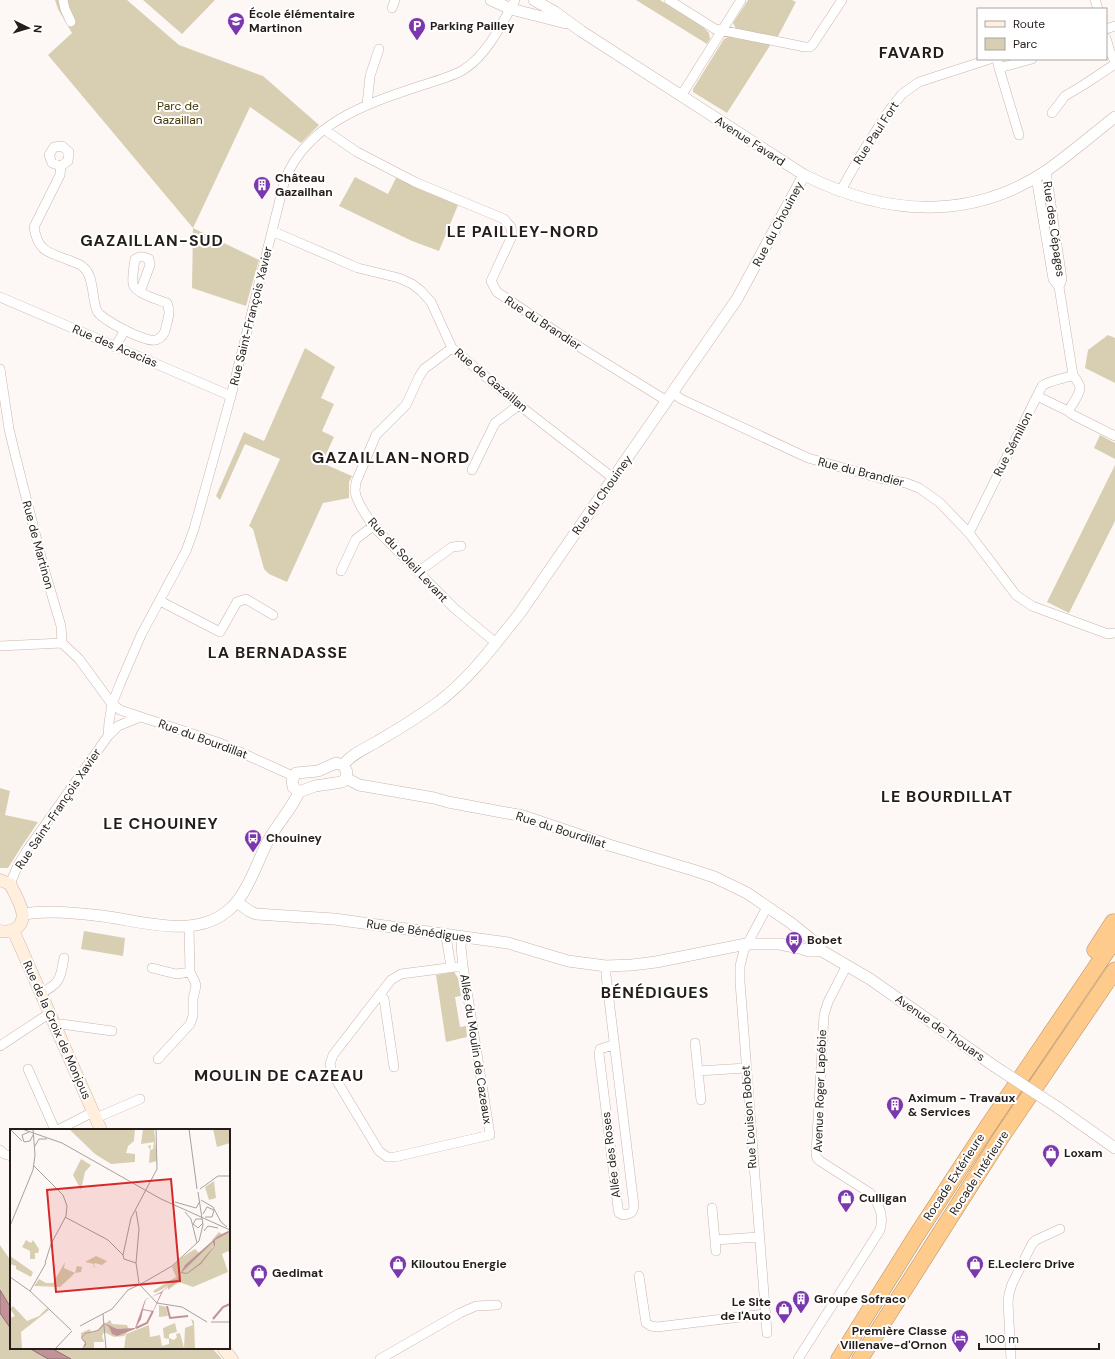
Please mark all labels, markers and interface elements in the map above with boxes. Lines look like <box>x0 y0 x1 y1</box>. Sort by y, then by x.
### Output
place label: École élémentaire Martinon <box>249 6 355 36</box>
north arrow <box>8 8 48 48</box>
legend <box>977 8 1107 60</box>
school or university icon: École élémentaire Martinon <box>226 11 246 36</box>
parking icon: Parking Pailley <box>407 16 427 41</box>
text: Route <box>1013 16 1045 32</box>
place label: Parking Pailley <box>430 18 515 34</box>
text: N <box>31 24 45 33</box>
text: Parc <box>1013 36 1037 52</box>
district label: FAVARD <box>879 42 945 63</box>
park label: Parc de Gazaillan <box>153 98 203 128</box>
street label: Rue Paul Fort <box>850 98 903 168</box>
street label: Avenue Favard <box>712 112 788 170</box>
place label: Château Gazailhan <box>275 170 333 200</box>
building icon: Château Gazailhan <box>252 175 272 200</box>
street label: Rue du Chouiney <box>749 178 807 269</box>
street label: Rue des Cépages <box>1039 180 1069 278</box>
district label: LE PAILLEY-NORD <box>447 221 599 242</box>
district label: GAZAILLAN-SUD <box>80 230 224 251</box>
street label: Rue Saint-François Xavier <box>226 244 276 387</box>
street label: Rue du Brandier <box>502 292 585 354</box>
street label: Rue des Acacias <box>70 321 160 371</box>
street label: Rue de Gazaillan <box>451 345 531 415</box>
street label: Rue Sémillon <box>990 409 1036 479</box>
district label: GAZAILLAN-NORD <box>312 447 470 468</box>
street label: Rue du Chouiney <box>568 452 636 538</box>
street label: Rue du Brandier <box>816 454 906 491</box>
street label: Rue de Martinon <box>18 499 58 591</box>
street label: Rue du Soleil Levant <box>364 514 452 606</box>
district label: LA BERNADASSE <box>208 642 348 663</box>
street label: Rue du Bourdillat <box>156 715 250 763</box>
street label: Rue Saint-François Xavier <box>12 745 105 873</box>
district label: LE BOURDILLAT <box>881 786 1013 807</box>
street label: Rue du Bourdillat <box>514 808 608 852</box>
district label: LE CHOUINEY <box>103 813 219 834</box>
bus stop icon: Chouiney <box>243 828 263 853</box>
place label: Chouiney <box>266 830 323 846</box>
street label: Rue de Bénédigues <box>365 916 473 946</box>
bus stop icon: Bobet <box>784 930 804 955</box>
place label: Bobet <box>807 932 842 948</box>
street label: Rue de la Croix de Monjous <box>19 958 95 1102</box>
street label: Allée du Moulin de Cazeaux <box>456 973 496 1125</box>
district label: BÉNÉDIGUES <box>601 982 709 1003</box>
street label: Avenue de Thouars <box>892 991 988 1065</box>
street label: Avenue Roger Lapébie <box>810 1029 830 1153</box>
district label: MOULIN DE CAZEAU <box>194 1065 364 1086</box>
street label: Rue Louison Bobet <box>737 1065 761 1169</box>
place label: Aximum - Travaux & Services <box>908 1090 1015 1120</box>
building icon: Aximum - Travaux & Services <box>885 1095 905 1120</box>
street label: Allée des Roses <box>598 1111 624 1199</box>
street label: Rocade Intérieure <box>946 1127 1012 1218</box>
inset map <box>10 1129 230 1349</box>
street label: Rocade Extérieure <box>920 1130 988 1224</box>
shop icon: Loxam <box>1041 1143 1061 1168</box>
place label: Loxam <box>1064 1145 1102 1161</box>
shop icon: Culligan <box>836 1188 856 1213</box>
place label: Culligan <box>859 1190 907 1206</box>
shop icon: Kiloutou Energie <box>388 1254 408 1279</box>
shop icon: E.Leclerc Drive <box>965 1254 985 1279</box>
place label: Kiloutou Energie <box>411 1256 507 1272</box>
place label: E.Leclerc Drive <box>988 1256 1075 1272</box>
shop icon: Gedimat <box>249 1263 269 1288</box>
place label: Gedimat <box>272 1265 323 1281</box>
building icon: Groupe Sofraco <box>791 1289 811 1314</box>
place label: Groupe Sofraco <box>814 1291 906 1307</box>
place label: Le Site de l'Auto <box>720 1294 771 1324</box>
shop icon: Le Site de l'Auto <box>774 1299 794 1324</box>
place label: Première Classe Villenave-d'Ornon <box>840 1323 947 1353</box>
scale bar <box>979 1325 1099 1351</box>
hotel icon: Première Classe Villenave-d'Ornon <box>950 1328 970 1353</box>
text: 100 m <box>985 1331 1019 1347</box>

